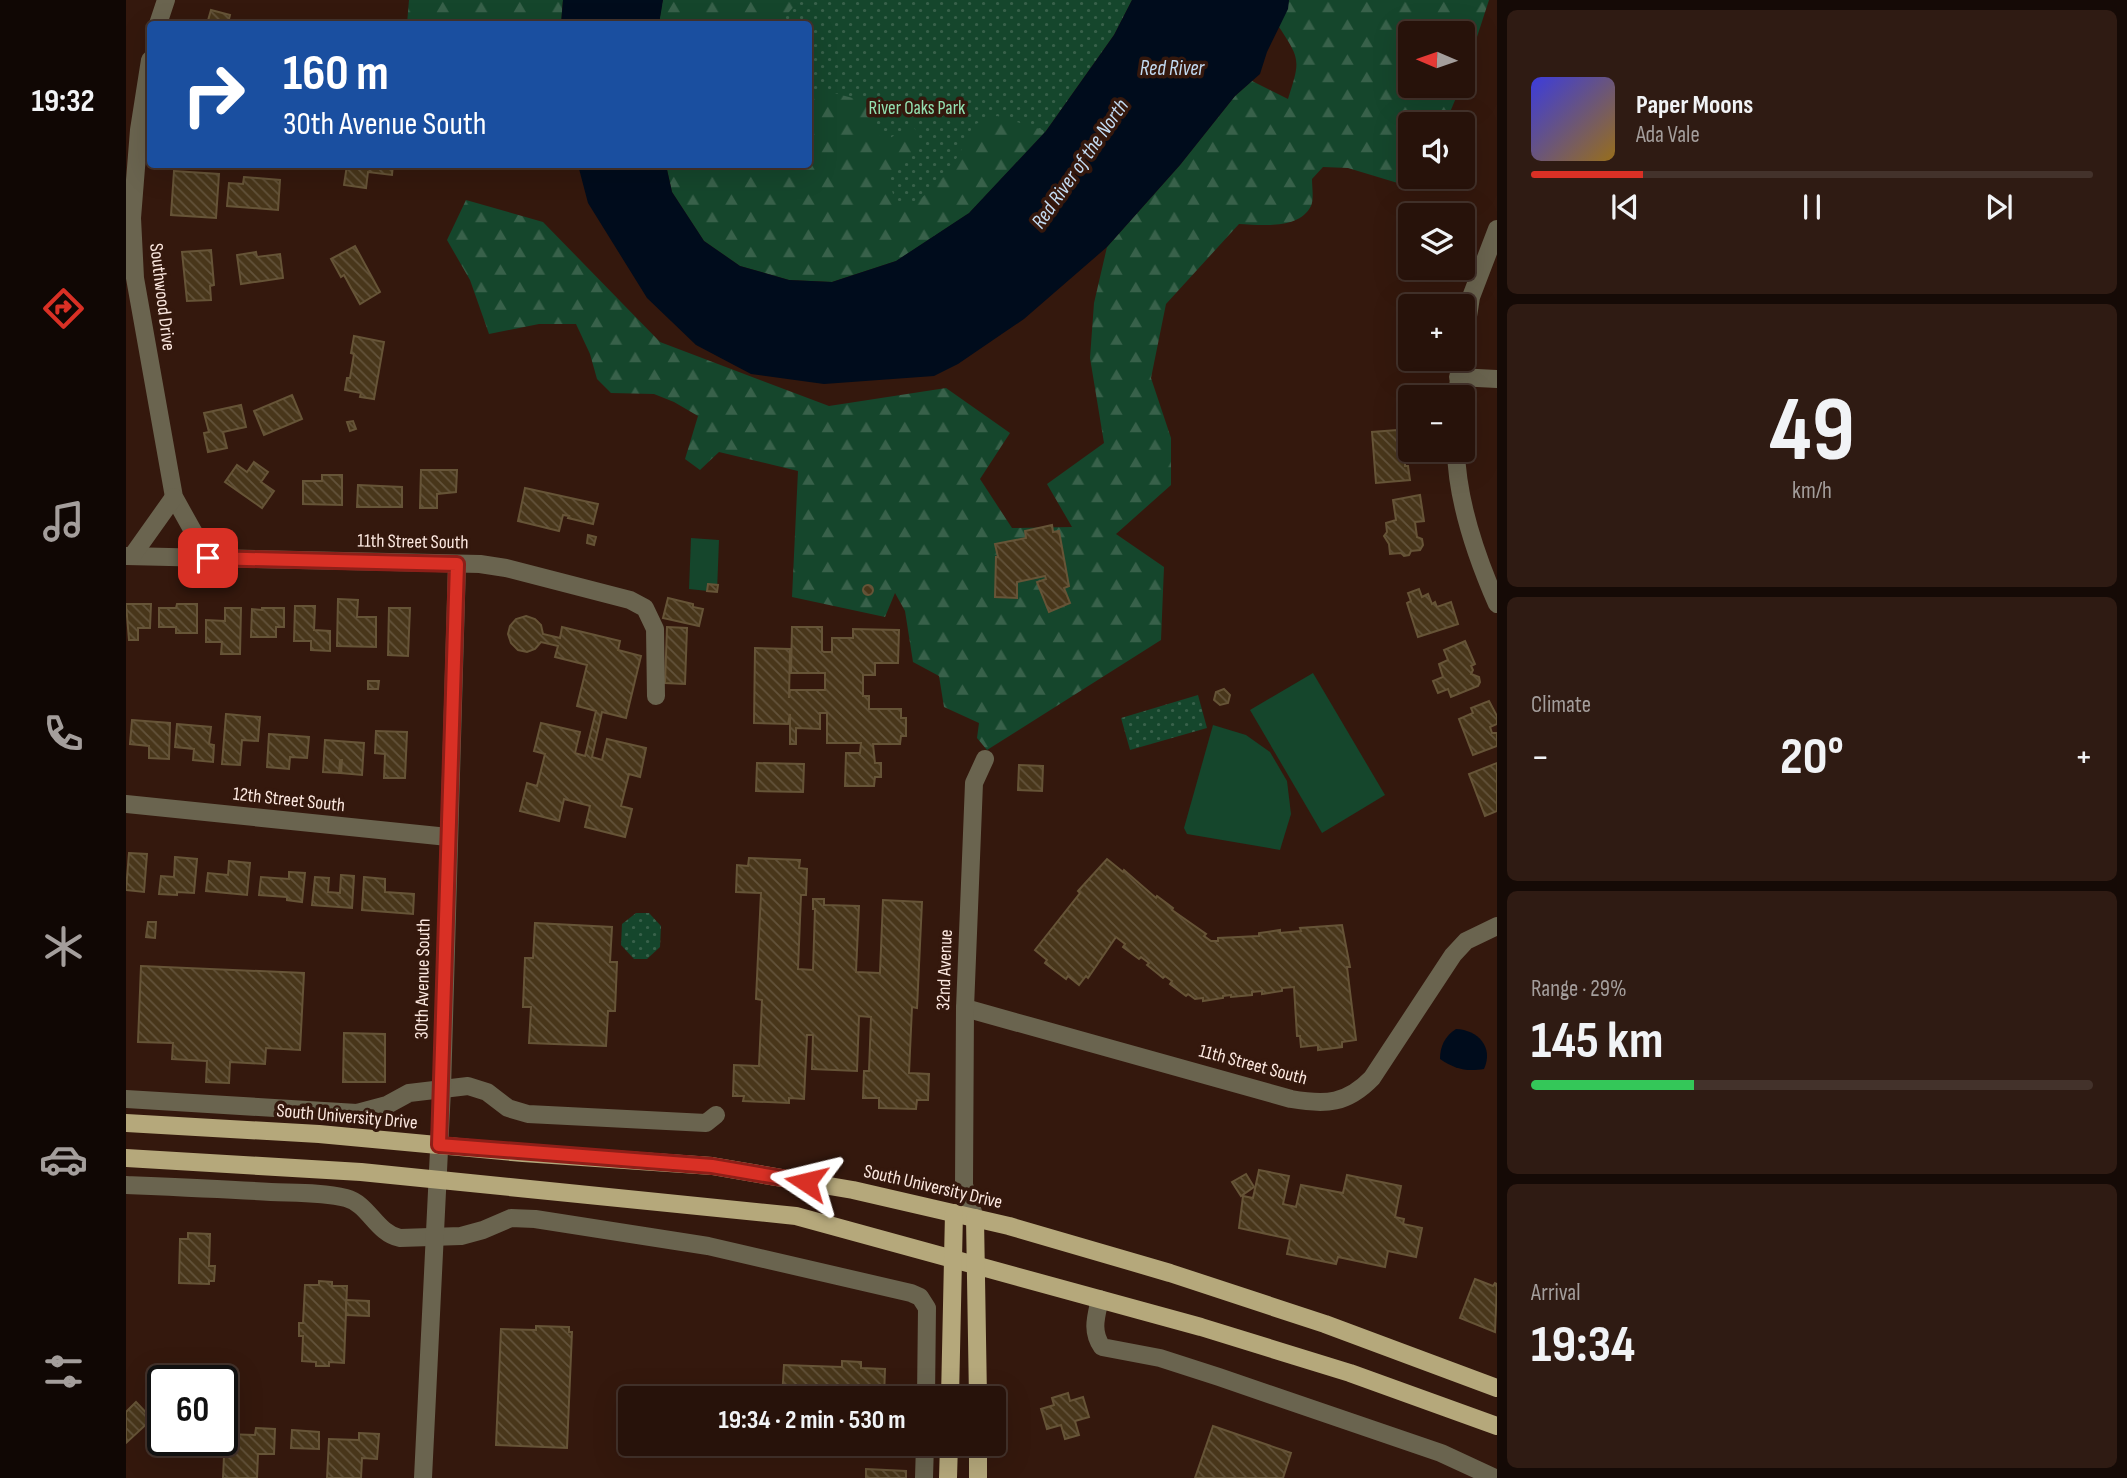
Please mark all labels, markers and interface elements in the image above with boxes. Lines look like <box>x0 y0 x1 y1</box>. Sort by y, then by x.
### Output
north arrow <box>1398 21 1475 98</box>
map controls <box>1398 21 1475 462</box>
text: 160 m <box>283 45 389 104</box>
icon: right <box>168 49 259 140</box>
water label: Red River <box>1140 56 1205 81</box>
text: 19:32 <box>31 82 95 121</box>
text: Paper Moons <box>1636 90 1753 121</box>
water label: Red River of the North <box>1026 94 1134 234</box>
park label: River Oaks Park <box>869 97 966 120</box>
text: 30th Avenue South <box>283 105 486 144</box>
button: sound <box>1398 112 1475 189</box>
text: Ada Vale <box>1636 121 1700 149</box>
icon: previous <box>1606 188 1644 226</box>
icon: pause <box>1793 188 1831 226</box>
icon: next <box>1980 188 2018 226</box>
button: layers <box>1398 203 1475 280</box>
street label: Southwood Drive <box>144 242 180 352</box>
icon: directions <box>39 284 88 333</box>
button: + <box>1398 294 1475 371</box>
text: 49 <box>1769 377 1855 486</box>
button: − <box>1398 385 1475 462</box>
text: km/h <box>1792 477 1832 505</box>
icon: music <box>39 497 88 546</box>
pin <box>178 528 238 588</box>
street label: 11th Street South <box>357 530 469 554</box>
icon: arrive <box>189 539 227 577</box>
text: Climate <box>1531 691 1591 719</box>
icon: phone <box>39 709 88 758</box>
text: 20° <box>1780 726 1844 789</box>
text: − <box>1531 735 1550 780</box>
text: + <box>2074 735 2093 780</box>
street label: 12th Street South <box>232 783 346 817</box>
street label: 30th Avenue South <box>410 918 436 1040</box>
icon: climate <box>39 922 88 971</box>
street label: 32nd Avenue <box>932 929 958 1011</box>
text: Range · 29% <box>1531 975 1627 1003</box>
text: 145 km <box>1531 1010 1663 1073</box>
street label: 11th Street South <box>1196 1040 1310 1090</box>
street label: South University Drive <box>275 1099 419 1135</box>
icon: car <box>39 1135 88 1184</box>
position arrow <box>769 1145 843 1219</box>
street label: South University Drive <box>861 1160 1005 1214</box>
text: Arrival <box>1531 1279 1580 1307</box>
text: 19:34 <box>1531 1314 1635 1377</box>
icon: filters <box>39 1347 88 1396</box>
speed limit sign: 60 <box>147 1365 238 1456</box>
text: 19:34 · 2 min · 530 m <box>719 1405 906 1436</box>

